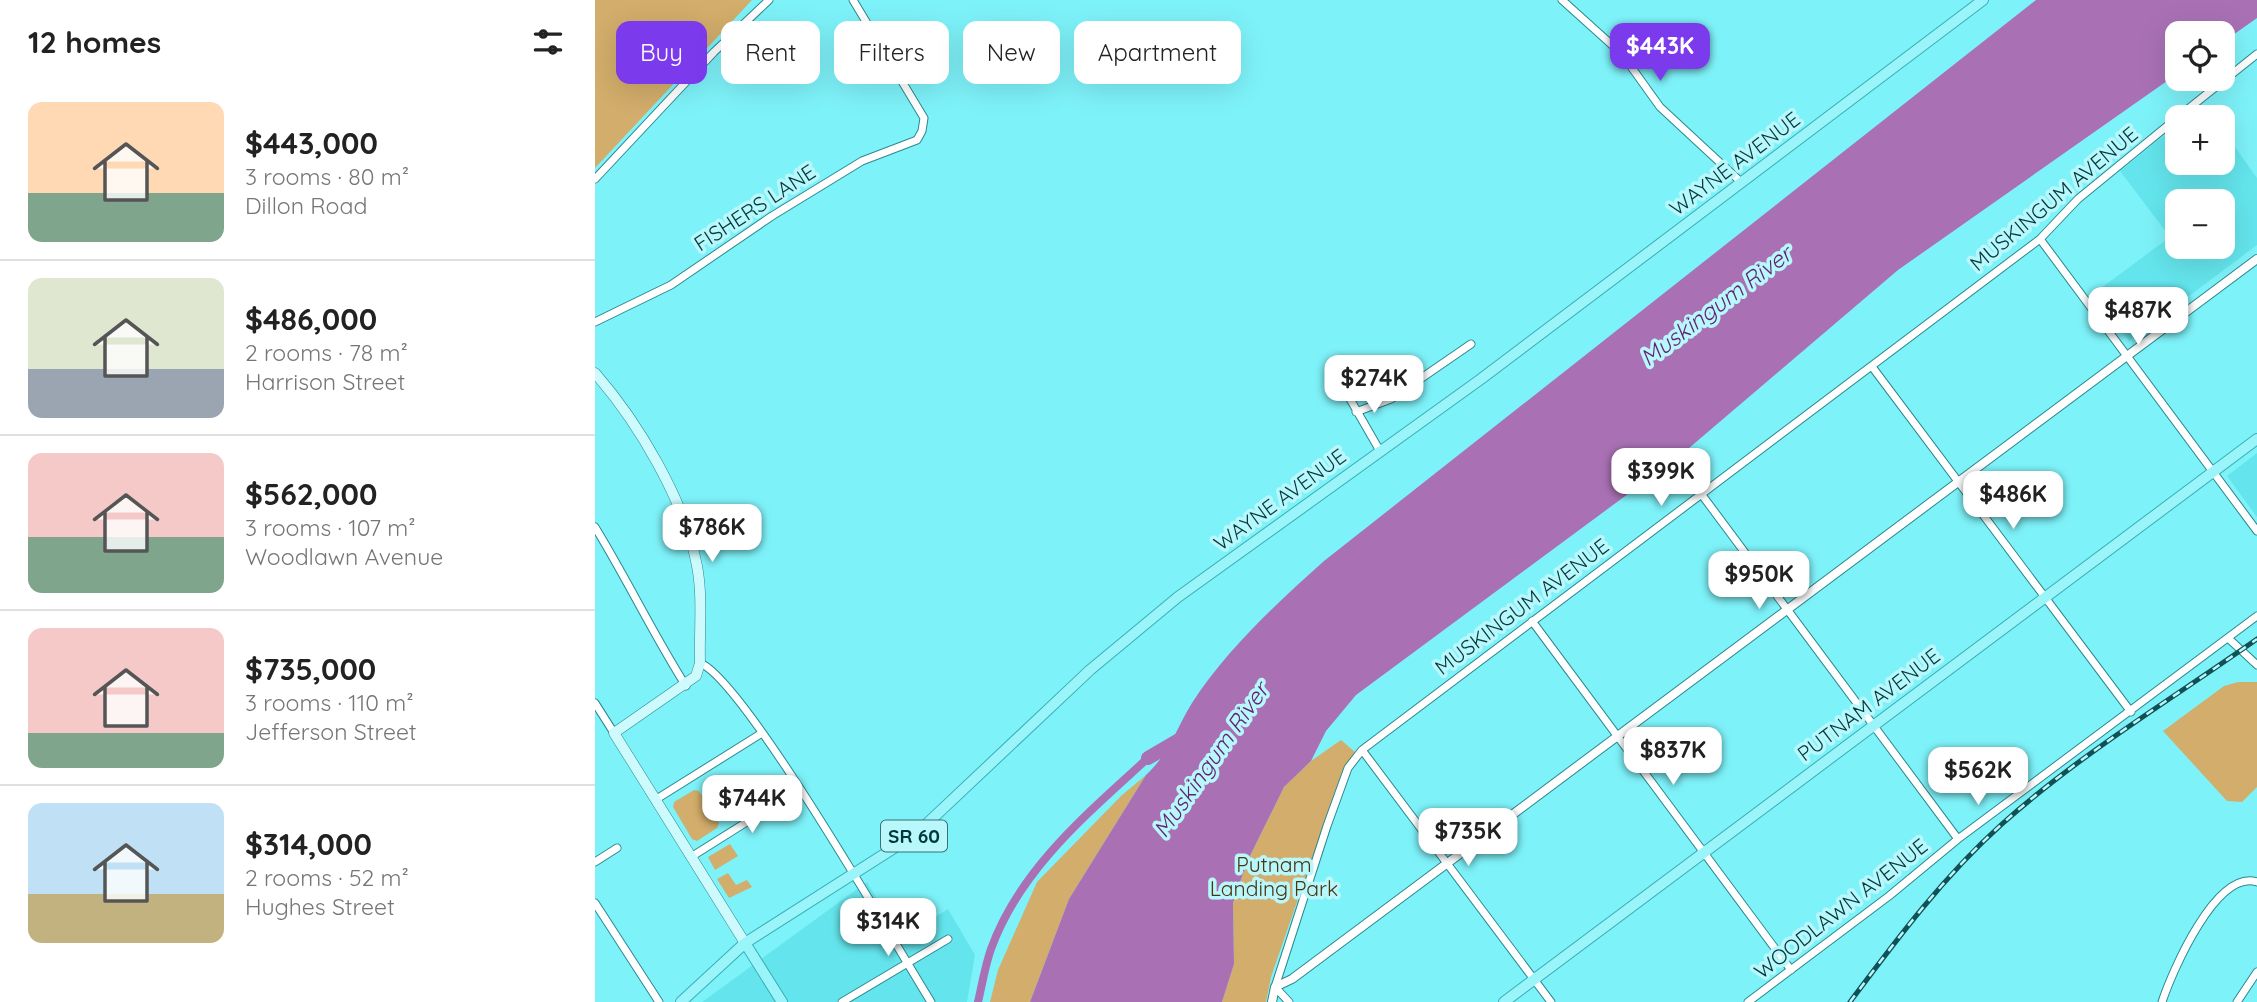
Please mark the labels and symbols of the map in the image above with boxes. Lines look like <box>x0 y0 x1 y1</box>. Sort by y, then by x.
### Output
pin: $443K <box>1611 24 1709 83</box>
street label: WAYNE AVENUE <box>1664 106 1805 221</box>
street label: MUSKINGUM AVENUE <box>1964 120 2143 276</box>
street label: FISHERS LANE <box>689 158 820 256</box>
water label: Muskingum River <box>1634 237 1800 372</box>
pin: $487K <box>2089 288 2187 347</box>
pin: $274K <box>1325 356 1423 415</box>
street label: WAYNE AVENUE <box>1208 443 1351 556</box>
pin: $399K <box>1612 448 1710 508</box>
pin: $486K <box>1964 472 2062 531</box>
pin: $786K <box>663 504 761 564</box>
street label: MUSKINGUM AVENUE <box>1429 532 1614 680</box>
pin: $950K <box>1710 552 1808 611</box>
street label: PUTNAM AVENUE <box>1792 642 1945 766</box>
water label: Muskingum River <box>1146 674 1277 843</box>
pin: $837K <box>1624 728 1722 787</box>
pin: $562K <box>1929 748 2027 807</box>
pin: $744K <box>703 776 801 835</box>
pin: $735K <box>1419 808 1517 868</box>
road number: SR 60 <box>881 820 947 852</box>
street label: WOODLAWN AVENUE <box>1749 832 1932 984</box>
park label: Putnam Landing Park <box>1210 851 1338 901</box>
pin: $314K <box>839 898 937 958</box>

